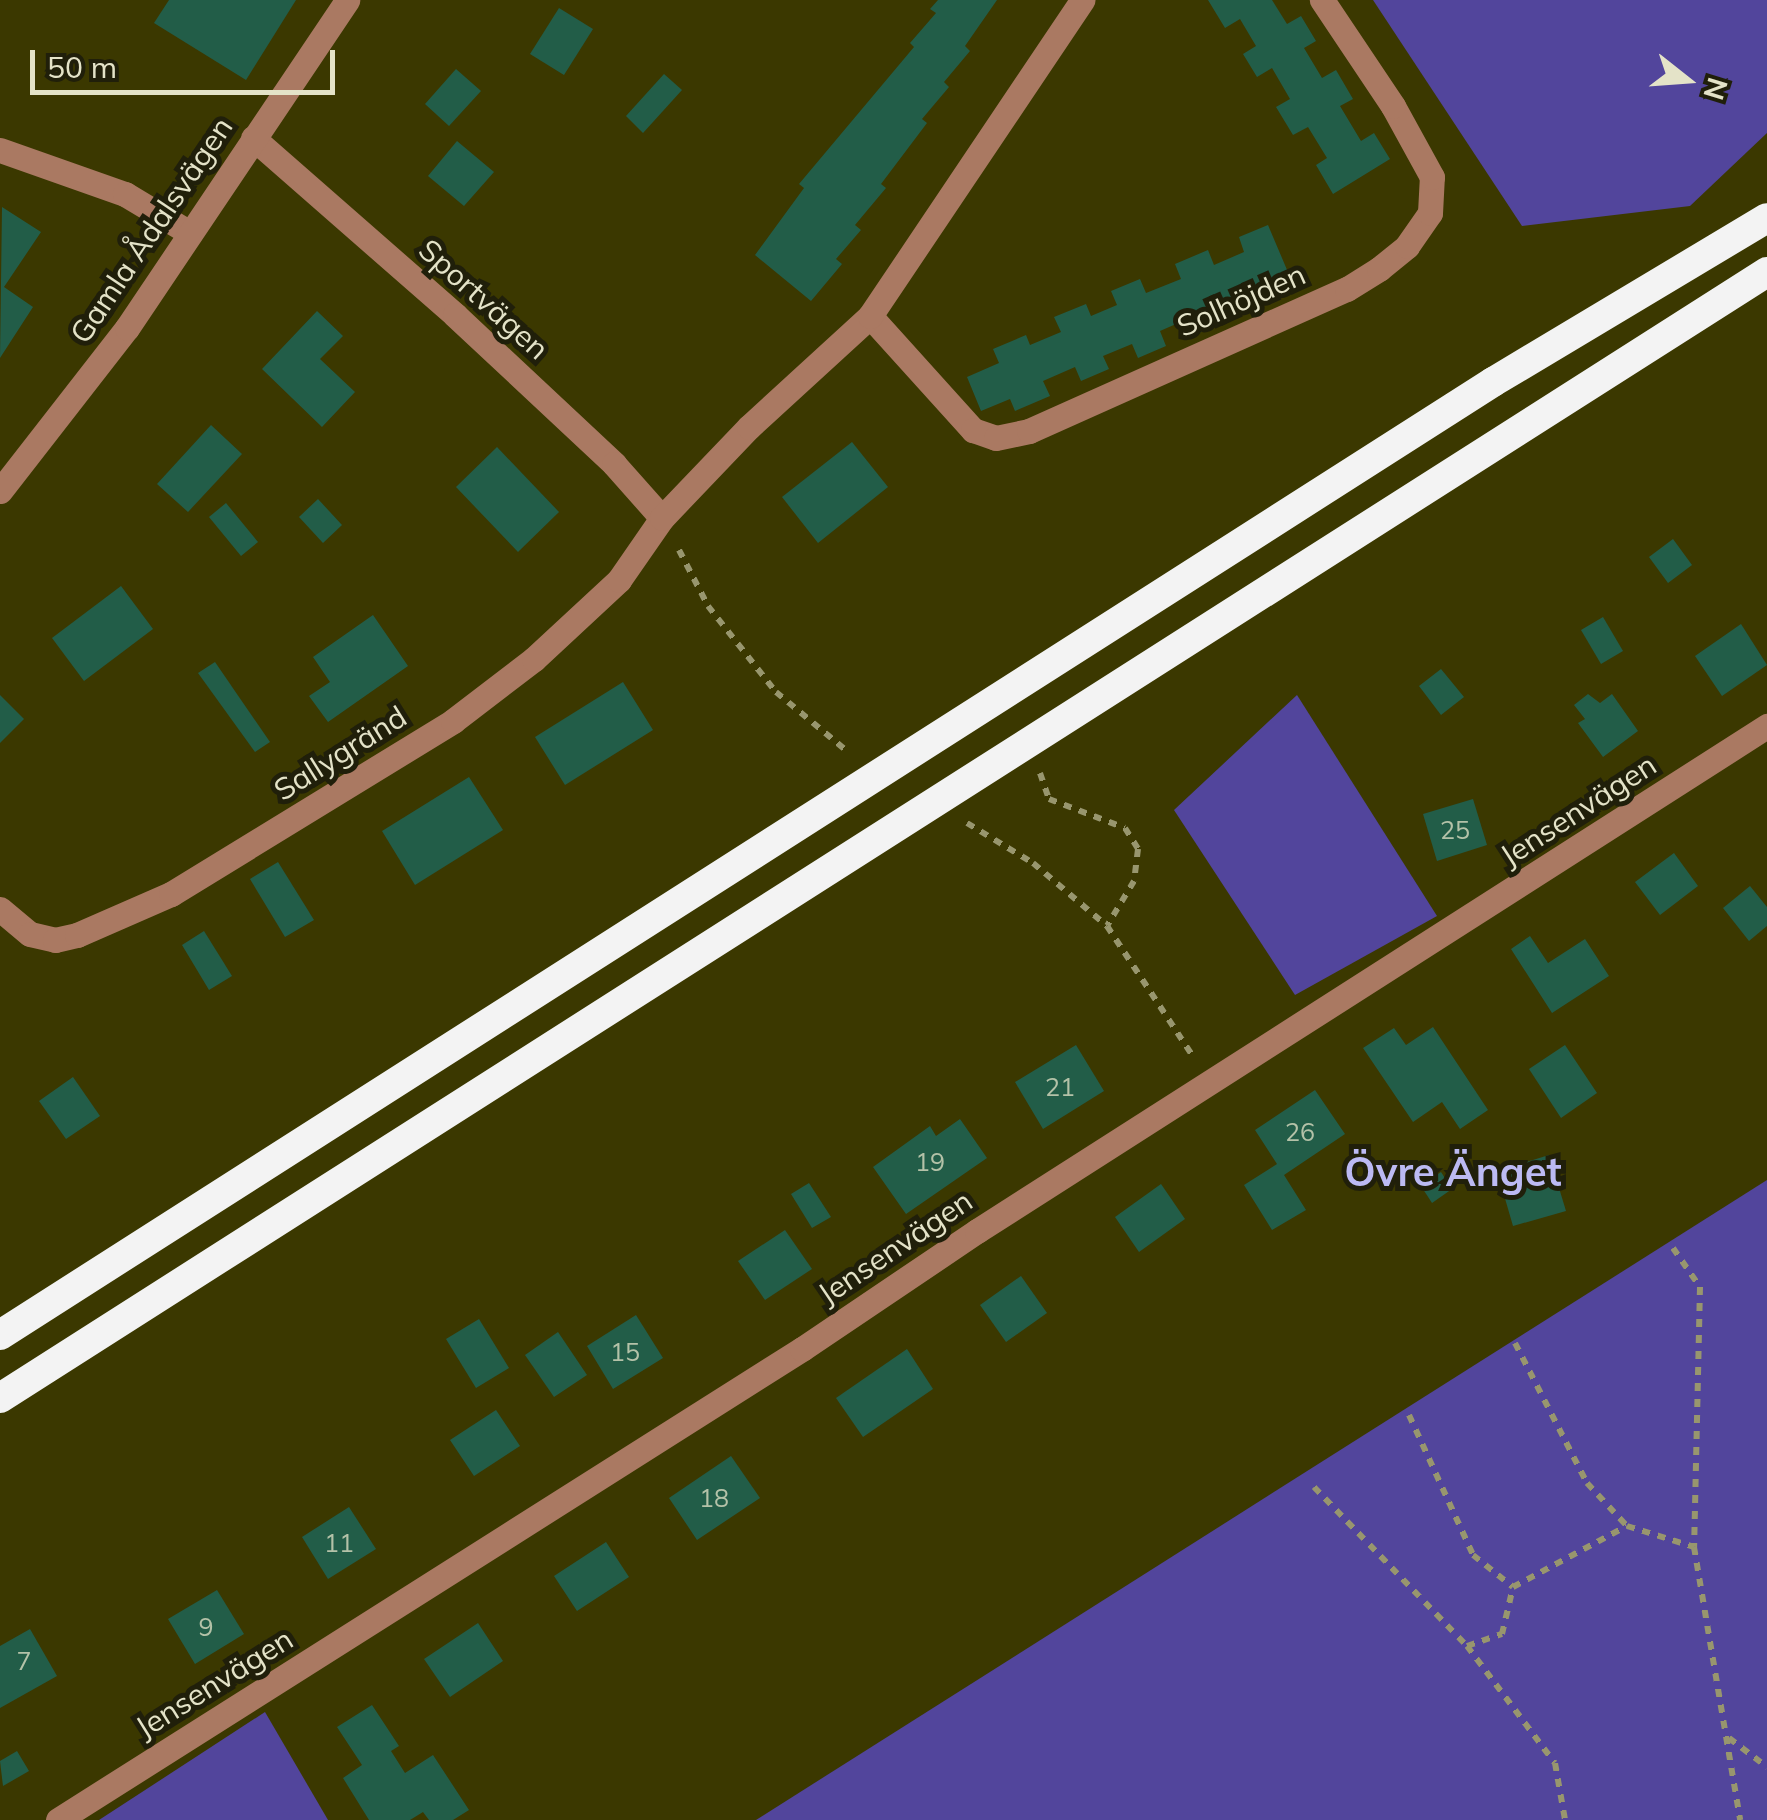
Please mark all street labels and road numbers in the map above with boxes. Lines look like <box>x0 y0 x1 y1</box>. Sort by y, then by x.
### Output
street label: Gamla Ådalsvägen <box>62 110 240 350</box>
street label: Sportvägen <box>412 231 556 367</box>
street label: Solhöjden <box>1171 256 1311 344</box>
street label: Sallygränd <box>267 698 413 808</box>
street label: Jensenvägen <box>1493 746 1663 874</box>
street label: Jensenvägen <box>811 1182 979 1312</box>
street label: Jensenvägen <box>129 1620 299 1746</box>

